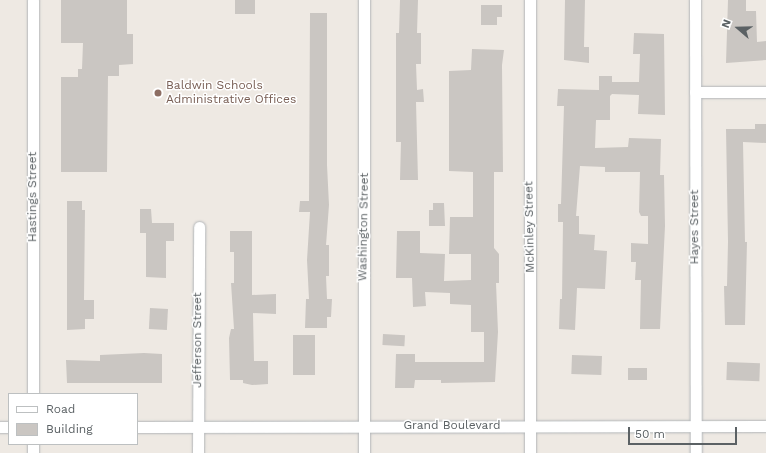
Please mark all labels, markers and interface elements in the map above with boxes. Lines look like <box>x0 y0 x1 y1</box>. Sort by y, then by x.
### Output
north arrow <box>718 8 758 48</box>
text: N <box>719 18 734 30</box>
place label: Baldwin Schools Administrative Offices <box>166 79 296 107</box>
marker: Baldwin Schools Administrative Offices <box>153 88 163 98</box>
street label: Hastings Street <box>26 152 40 242</box>
street label: Washington Street <box>356 173 372 281</box>
street label: McKinley Street <box>522 181 538 273</box>
street label: Hayes Street <box>688 190 702 264</box>
street label: Jefferson Street <box>191 292 205 388</box>
legend <box>8 393 138 445</box>
text: Road <box>46 402 75 416</box>
street label: Grand Boulevard <box>403 419 501 433</box>
scale bar <box>630 419 739 445</box>
text: Building <box>46 422 93 436</box>
text: 50 m <box>635 427 665 441</box>

